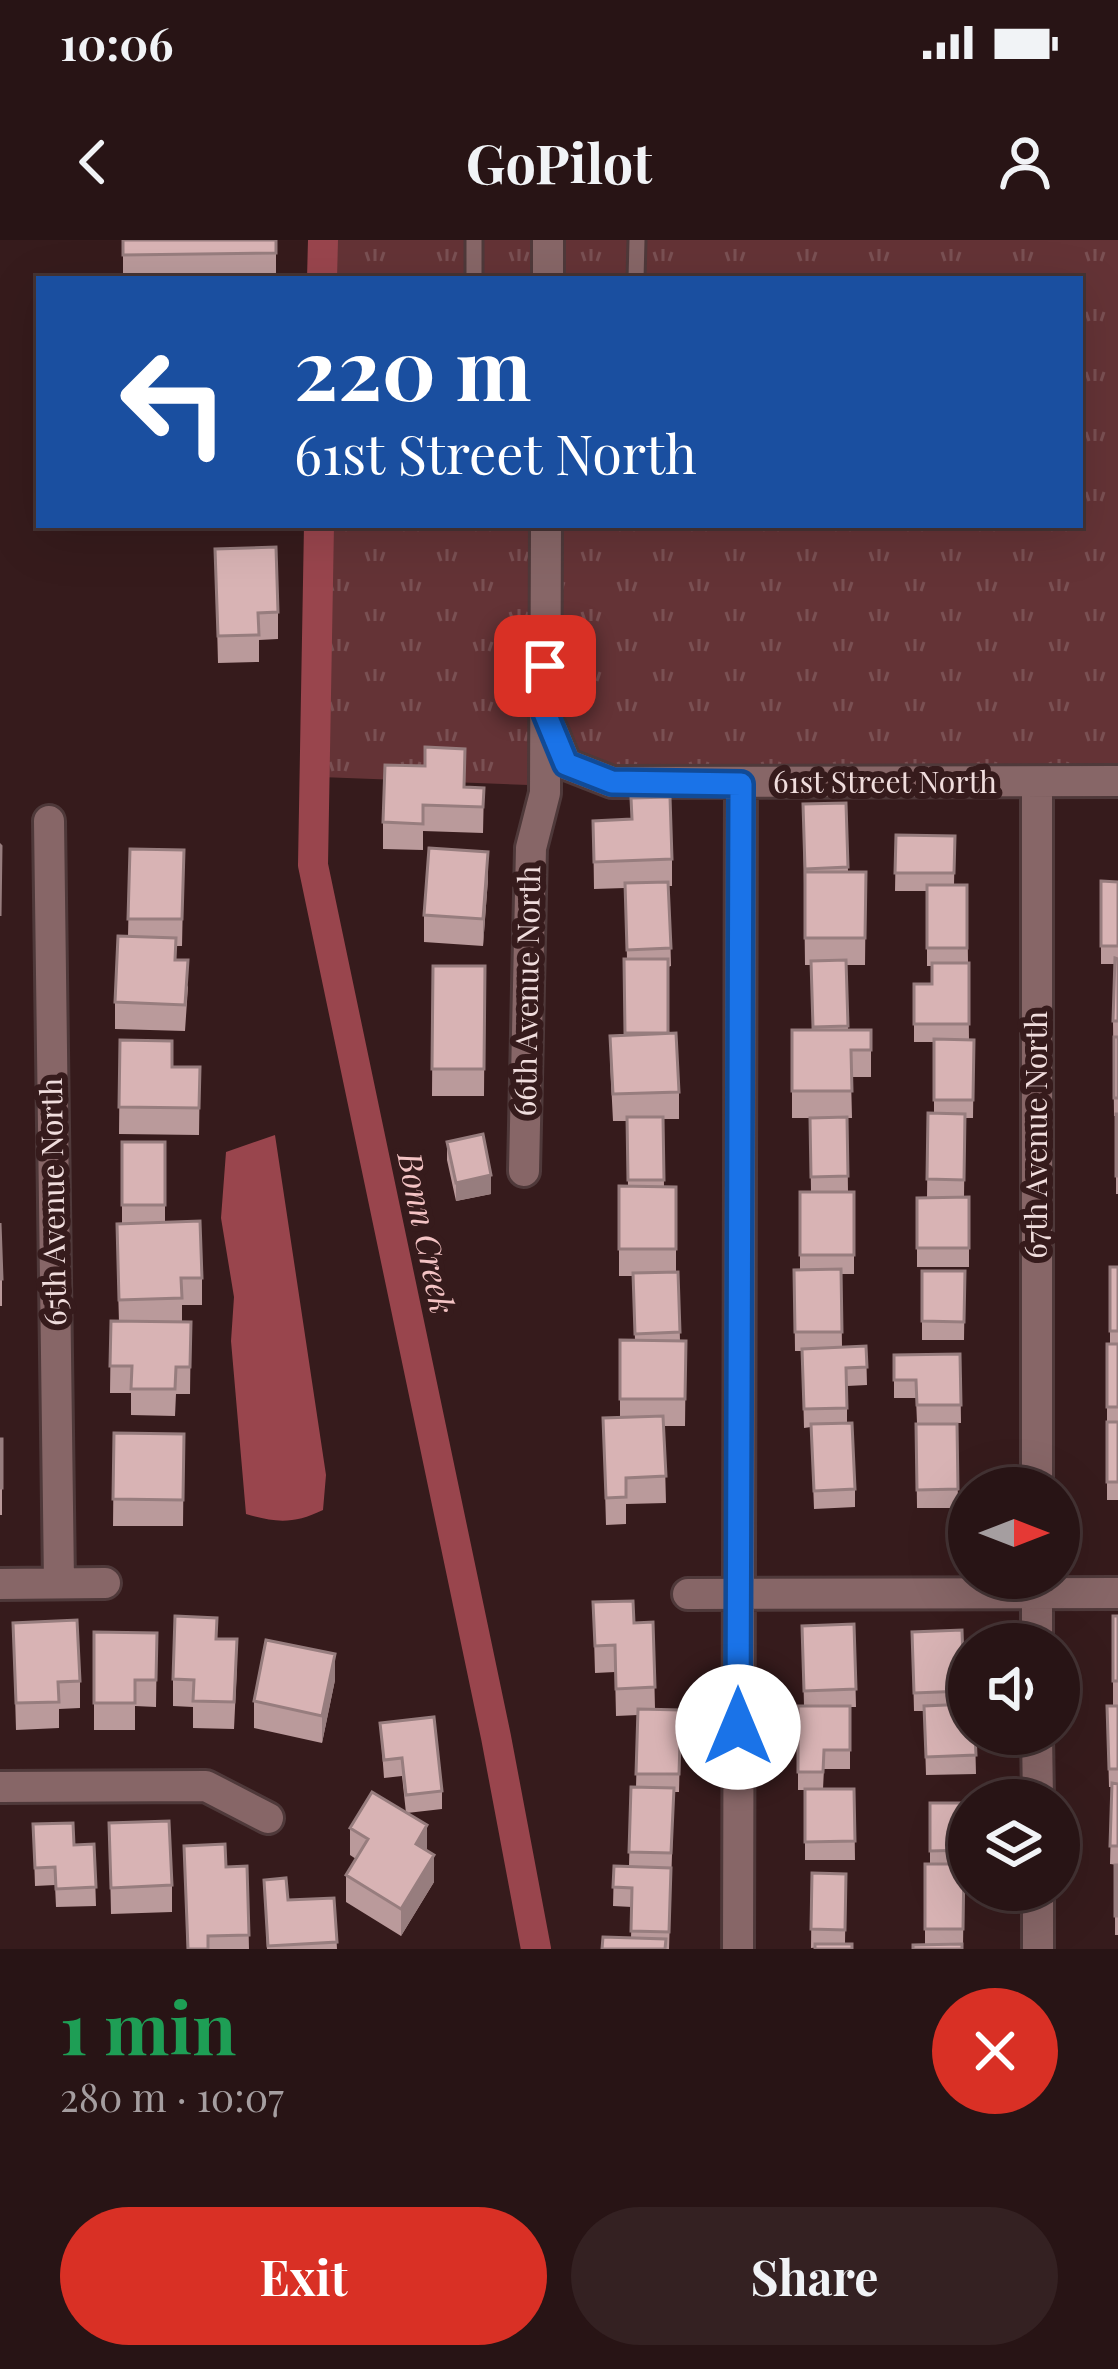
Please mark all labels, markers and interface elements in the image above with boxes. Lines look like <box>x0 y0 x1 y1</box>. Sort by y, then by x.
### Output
text: 10:06 <box>60 12 174 72</box>
text: GoPilot <box>466 126 652 198</box>
icon: back <box>60 129 126 195</box>
icon: person <box>992 129 1058 195</box>
text: 220 m <box>294 310 532 422</box>
icon: left <box>96 324 252 480</box>
text: 61st Street North <box>294 417 697 489</box>
pin <box>494 615 596 717</box>
icon: arrive <box>512 633 578 699</box>
street label: 61st Street North <box>773 761 997 801</box>
street label: 66th Avenue North <box>504 865 548 1117</box>
street label: 67th Avenue North <box>1015 1011 1055 1259</box>
street label: 65th Avenue North <box>30 1077 74 1326</box>
water label: Bonn Creek <box>389 1146 467 1318</box>
north arrow <box>948 1467 1080 1599</box>
map controls <box>948 1467 1080 1911</box>
button: sound <box>948 1623 1080 1755</box>
position arrow <box>675 1664 801 1790</box>
button: layers <box>948 1779 1080 1911</box>
text: 1 min <box>60 1977 236 2073</box>
button: close <box>932 1988 1058 2114</box>
text: 280 m · 10:07 <box>60 2070 284 2122</box>
button: Exit <box>60 2207 547 2345</box>
button: Share <box>571 2207 1058 2345</box>

